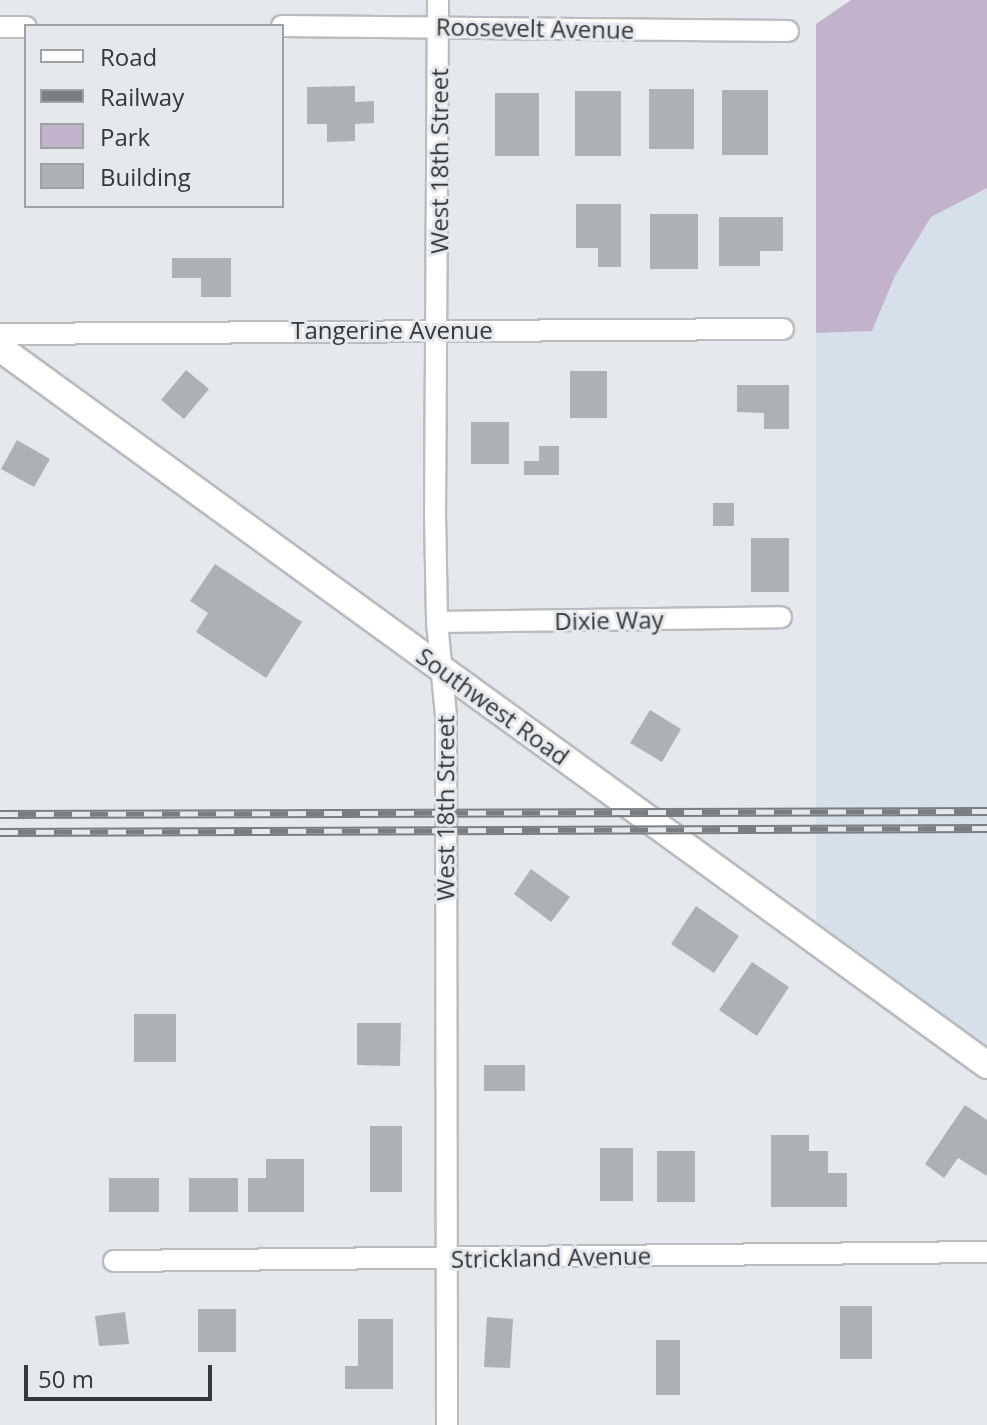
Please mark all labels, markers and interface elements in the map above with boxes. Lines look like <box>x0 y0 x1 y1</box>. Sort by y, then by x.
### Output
street label: Roosevelt Avenue <box>436 12 634 44</box>
legend <box>24 24 284 208</box>
text: Road <box>100 40 157 73</box>
street label: West 18th Street <box>425 68 453 254</box>
text: Railway <box>100 80 184 113</box>
text: Park <box>100 120 150 153</box>
text: Building <box>100 160 191 193</box>
street label: Tangerine Avenue <box>291 316 493 344</box>
street label: Dixie Way <box>554 605 664 635</box>
street label: Southwest Road <box>411 641 575 771</box>
street label: West 18th Street <box>431 715 459 901</box>
street label: Strickland Avenue <box>451 1241 651 1273</box>
scale bar <box>28 1349 216 1399</box>
text: 50 m <box>38 1362 94 1395</box>

